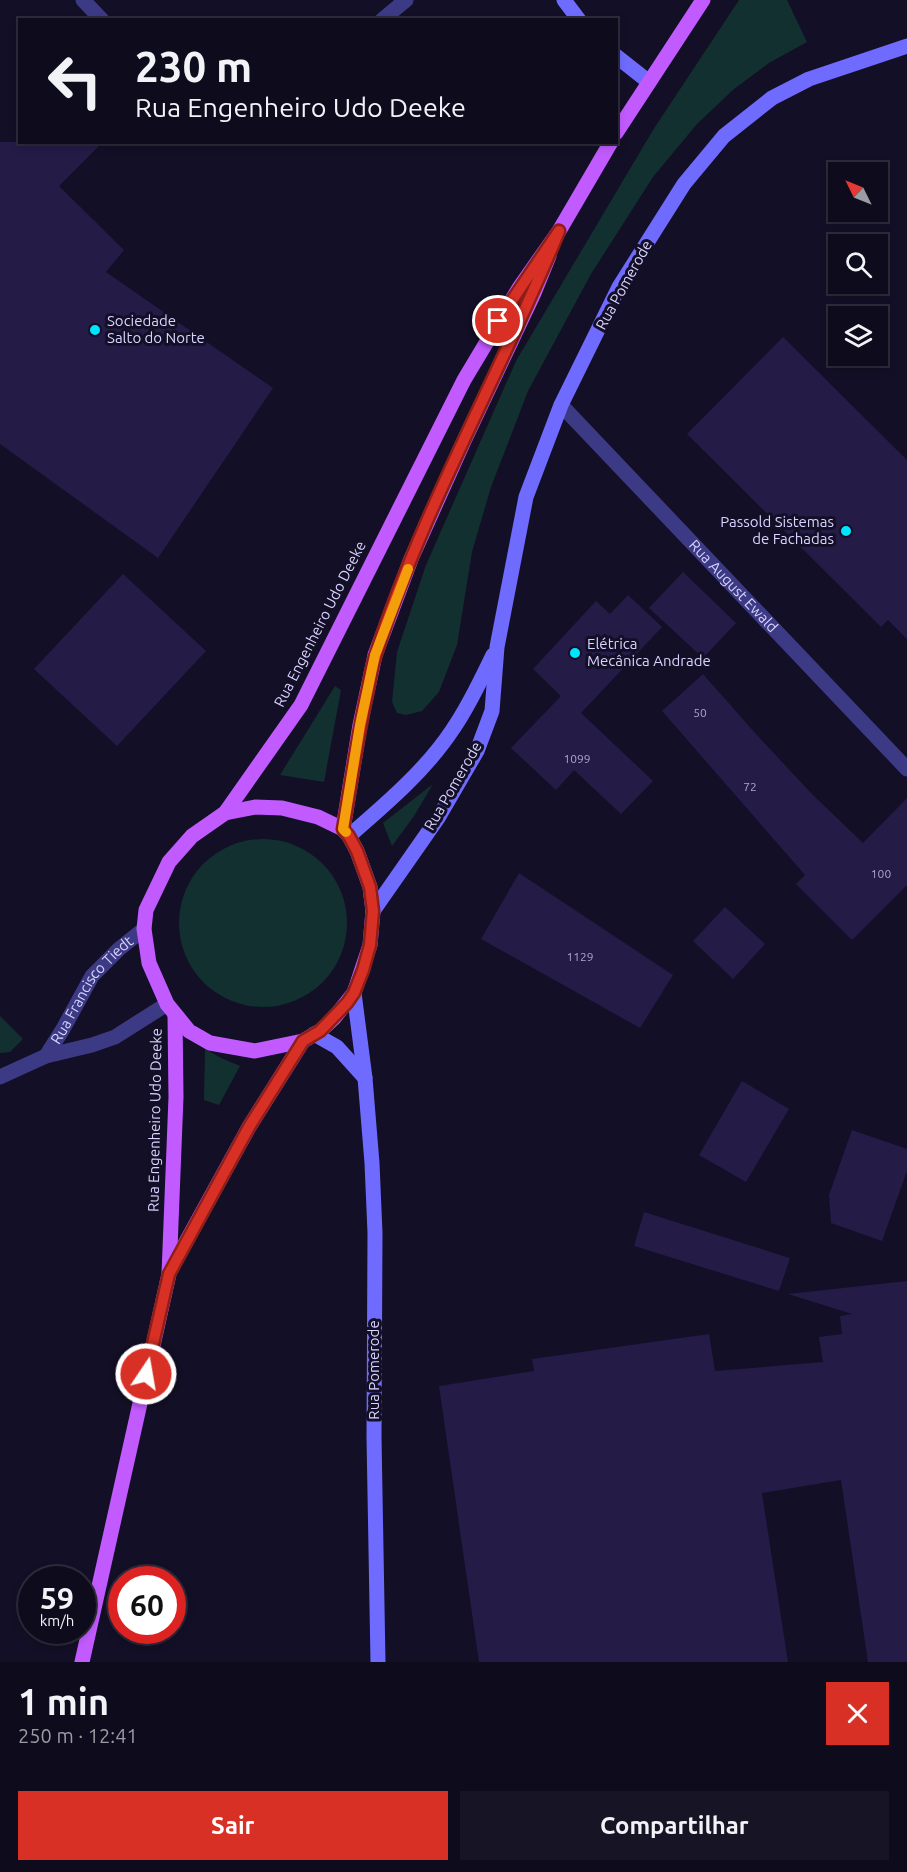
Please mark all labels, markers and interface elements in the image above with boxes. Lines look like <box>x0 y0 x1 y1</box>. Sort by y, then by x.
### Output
icon: left <box>36 42 114 120</box>
text: 230 m <box>135 43 252 90</box>
text: Rua Engenheiro Udo Deeke <box>135 92 466 122</box>
north arrow <box>828 162 888 222</box>
map controls <box>828 162 888 366</box>
button: search <box>828 234 888 294</box>
street label: Rua Pomerode <box>592 237 655 332</box>
pin <box>472 295 523 346</box>
icon: arrive <box>481 304 514 337</box>
button: layers <box>828 306 888 366</box>
place label: Sociedade Salto do Norte <box>107 312 205 346</box>
marker: Sociedade Salto do Norte <box>88 323 102 337</box>
place label: Passold Sistemas de Fachadas <box>720 513 834 547</box>
marker: Passold Sistemas de Fachadas <box>839 524 853 538</box>
street label: Rua August Ewald <box>686 536 781 636</box>
street label: Rua Engenheiro Udo Deeke <box>270 538 369 710</box>
place label: Elétrica Mecânica Andrade <box>587 635 711 669</box>
marker: Elétrica Mecânica Andrade <box>568 646 582 660</box>
house number: 50 <box>693 706 707 719</box>
street label: Rua Pomerode <box>420 738 485 833</box>
house number: 1099 <box>563 752 591 765</box>
house number: 72 <box>743 780 757 793</box>
house number: 100 <box>871 867 891 880</box>
street label: Rua Francisco Tiedt <box>47 932 136 1047</box>
house number: 1129 <box>566 950 594 963</box>
street label: Rua Engenheiro Udo Deeke <box>144 1028 165 1212</box>
street label: Rua Pomerode <box>365 1320 382 1420</box>
position arrow <box>114 1342 178 1406</box>
speed limit sign: 60 <box>108 1566 186 1644</box>
text: 59 <box>40 1581 74 1615</box>
text: km/h <box>40 1612 74 1629</box>
text: 1 min <box>18 1681 109 1722</box>
button: close <box>826 1682 889 1745</box>
text: 250 m · 12:41 <box>18 1724 138 1747</box>
button: Sair <box>18 1791 448 1860</box>
button: Compartilhar <box>460 1791 889 1860</box>

